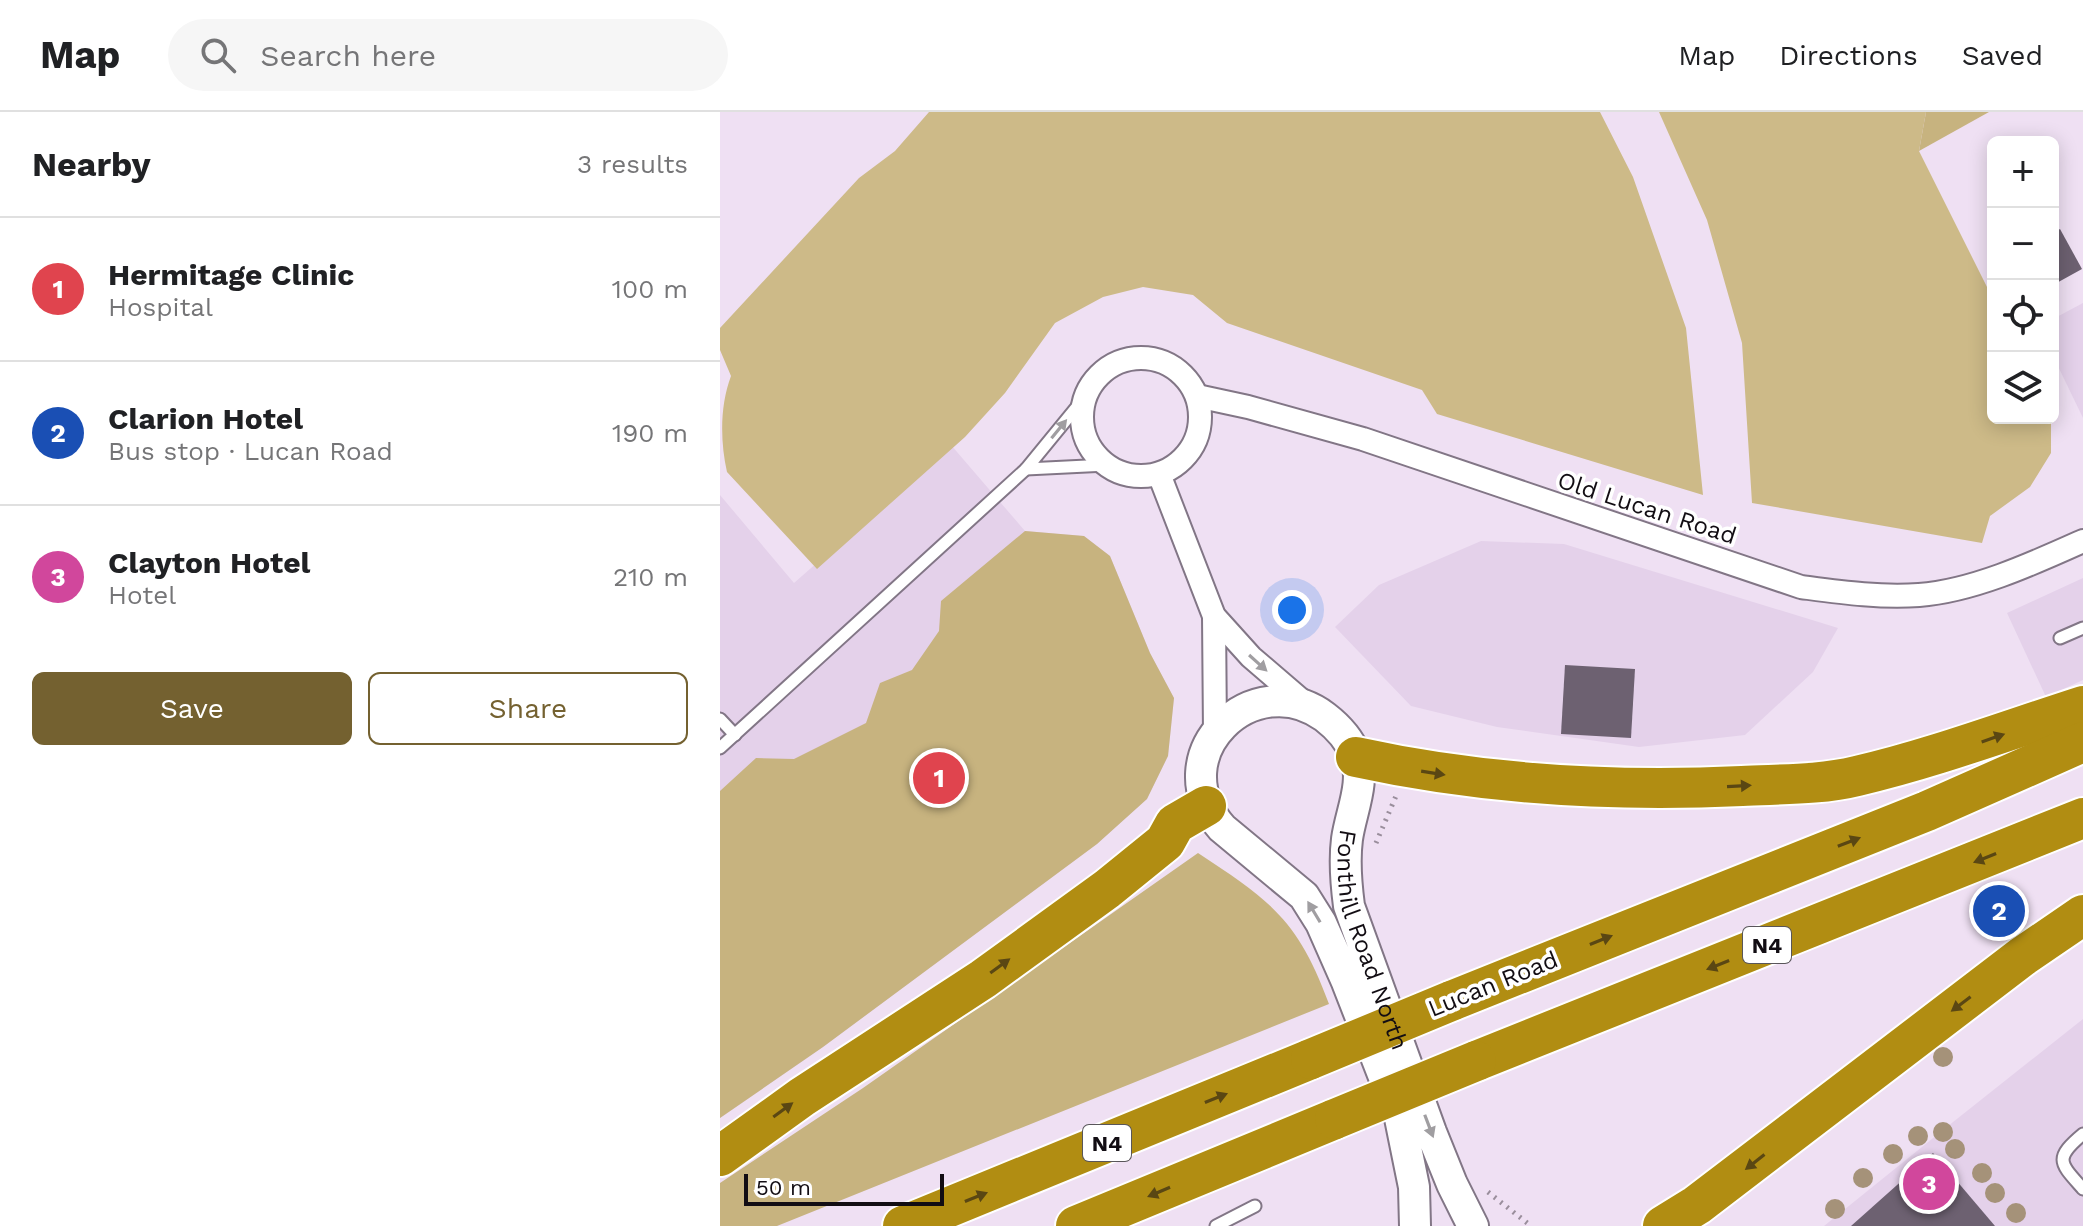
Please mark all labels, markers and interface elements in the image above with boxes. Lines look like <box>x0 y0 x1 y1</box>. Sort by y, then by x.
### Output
search box <box>168 19 728 91</box>
text: Map <box>40 33 120 77</box>
icon: search <box>196 33 240 77</box>
text: Search here <box>260 38 436 73</box>
text: Map <box>1678 39 1735 72</box>
text: Directions <box>1779 39 1918 72</box>
text: Saved <box>1962 39 2043 72</box>
map controls <box>1987 136 2059 424</box>
button: + <box>1987 136 2059 208</box>
text: Nearby <box>32 144 151 184</box>
text: 3 results <box>577 149 688 179</box>
button: − <box>1987 208 2059 280</box>
text: Hermitage Clinic <box>108 257 354 292</box>
text: 1 <box>52 274 64 304</box>
text: 100 m <box>612 274 688 304</box>
button: locate <box>1987 280 2059 352</box>
text: Hospital <box>108 292 213 322</box>
button: layers <box>1987 352 2059 424</box>
text: Clarion Hotel <box>108 401 303 436</box>
text: 2 <box>50 418 66 448</box>
text: 190 m <box>612 418 688 448</box>
one-way arrow <box>1050 419 1067 439</box>
text: Bus stop · Lucan Road <box>108 436 393 466</box>
street label: Old Lucan Road <box>1554 466 1740 550</box>
text: Clayton Hotel <box>108 545 310 580</box>
text: 3 <box>50 562 66 592</box>
text: 210 m <box>613 562 688 592</box>
text: Hotel <box>108 580 176 610</box>
your location <box>1272 590 1312 630</box>
one-way arrow <box>1248 653 1267 671</box>
button: Save <box>32 672 352 745</box>
button: Share <box>368 672 688 745</box>
one-way arrow <box>1981 731 2005 743</box>
pin: 1 <box>913 748 965 808</box>
one-way arrow <box>1420 767 1445 779</box>
one-way arrow <box>1727 779 1752 792</box>
street label: Fonthill Road North <box>1331 827 1414 1054</box>
one-way arrow <box>1837 835 1861 848</box>
one-way arrow <box>1973 852 1997 865</box>
pin: 2 <box>1973 881 2025 941</box>
one-way arrow <box>1307 901 1321 923</box>
road number: N4 <box>1743 927 1791 963</box>
one-way arrow <box>1589 933 1613 946</box>
street label: Lucan Road <box>1424 945 1562 1023</box>
one-way arrow <box>1706 958 1730 971</box>
one-way arrow <box>990 959 1010 975</box>
one-way arrow <box>1951 995 1971 1011</box>
one-way arrow <box>1204 1091 1228 1104</box>
one-way arrow <box>773 1103 794 1119</box>
one-way arrow <box>1423 1114 1436 1138</box>
road number: N4 <box>1083 1125 1131 1161</box>
one-way arrow <box>1744 1153 1765 1169</box>
pin: 3 <box>1903 1154 1955 1214</box>
scale bar <box>744 1170 944 1206</box>
text: 50 m <box>756 1175 811 1200</box>
one-way arrow <box>1147 1185 1171 1198</box>
one-way arrow <box>964 1190 988 1203</box>

